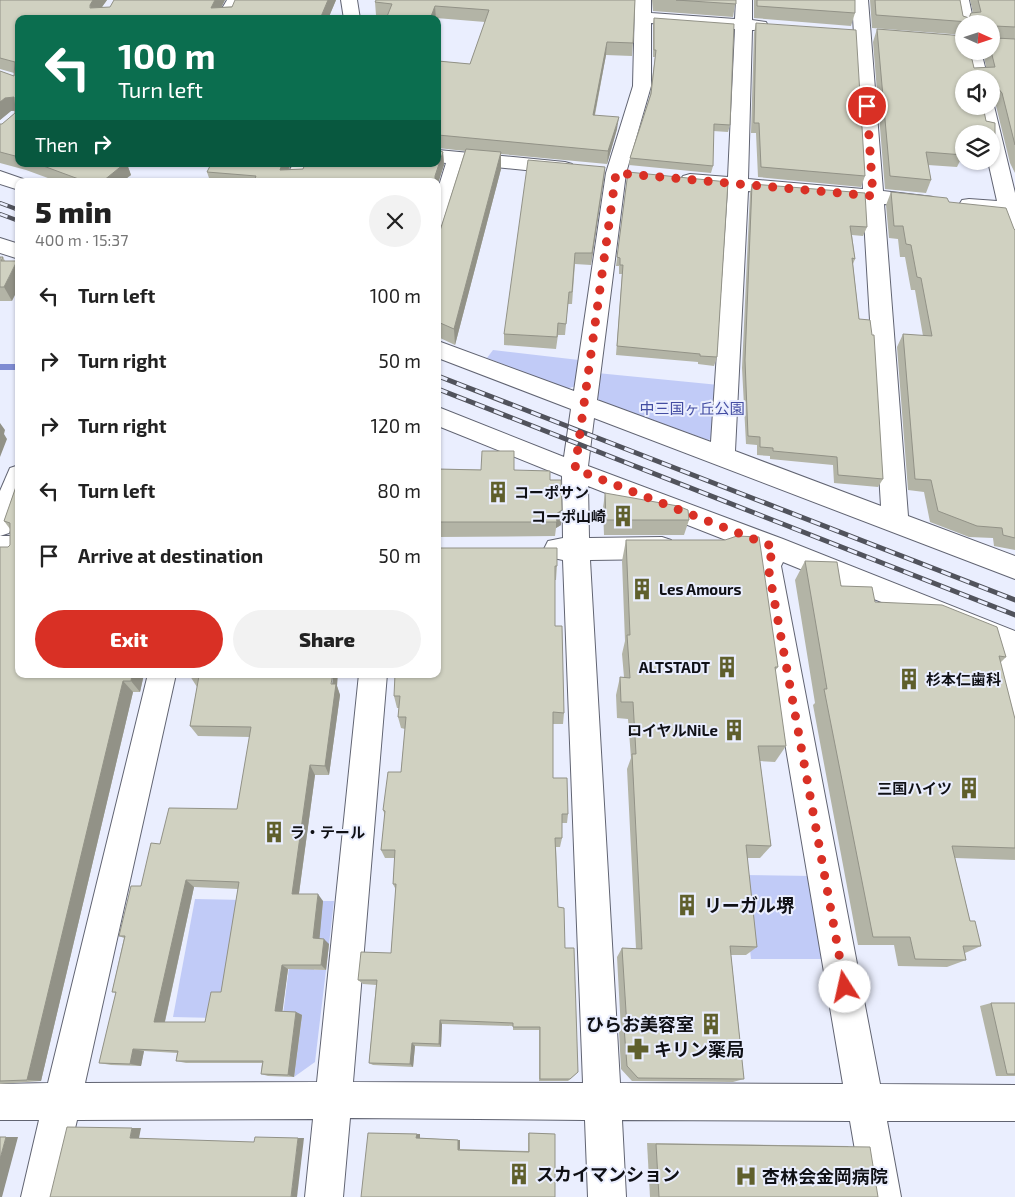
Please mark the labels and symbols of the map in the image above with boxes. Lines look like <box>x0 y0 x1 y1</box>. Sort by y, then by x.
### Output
north arrow <box>955 15 1000 60</box>
pin <box>846 85 888 127</box>
park label: 中三国ヶ丘公園 <box>639 399 745 417</box>
building icon: コーポサン <box>485 479 511 505</box>
place label: コーポサン <box>514 483 589 501</box>
building icon: コーポ山崎 <box>610 503 636 529</box>
place label: コーポ山崎 <box>531 507 606 525</box>
building icon: Les Amours <box>629 576 655 602</box>
place label: Les Amours <box>659 580 741 598</box>
building icon: ALTSTADT <box>714 654 740 680</box>
place label: ALTSTADT <box>639 658 710 676</box>
building icon: 杉本仁歯科 <box>896 666 922 692</box>
place label: 杉本仁歯科 <box>926 670 1001 688</box>
building icon: ロイヤルNiLe <box>721 717 747 743</box>
place label: ロイヤルNiLe <box>627 721 718 739</box>
building icon: 三国ハイツ <box>956 775 982 801</box>
place label: 三国ハイツ <box>877 779 952 797</box>
building icon: ラ・テール <box>261 819 287 845</box>
place label: ラ・テール <box>290 823 365 841</box>
building icon: リーガル堺 <box>674 892 700 918</box>
place label: リーガル堺 <box>704 894 795 916</box>
position arrow <box>818 960 870 1012</box>
building icon: ひらお美容室 <box>698 1011 724 1037</box>
place label: ひらお美容室 <box>586 1013 694 1035</box>
pharmacy icon: キリン薬局 <box>625 1036 651 1062</box>
place label: キリン薬局 <box>654 1038 744 1060</box>
building icon: スカイマンション <box>506 1161 532 1187</box>
place label: スカイマンション <box>536 1163 680 1185</box>
hospital icon: 杏林会金岡病院 <box>733 1163 759 1189</box>
place label: 杏林会金岡病院 <box>762 1165 888 1187</box>

